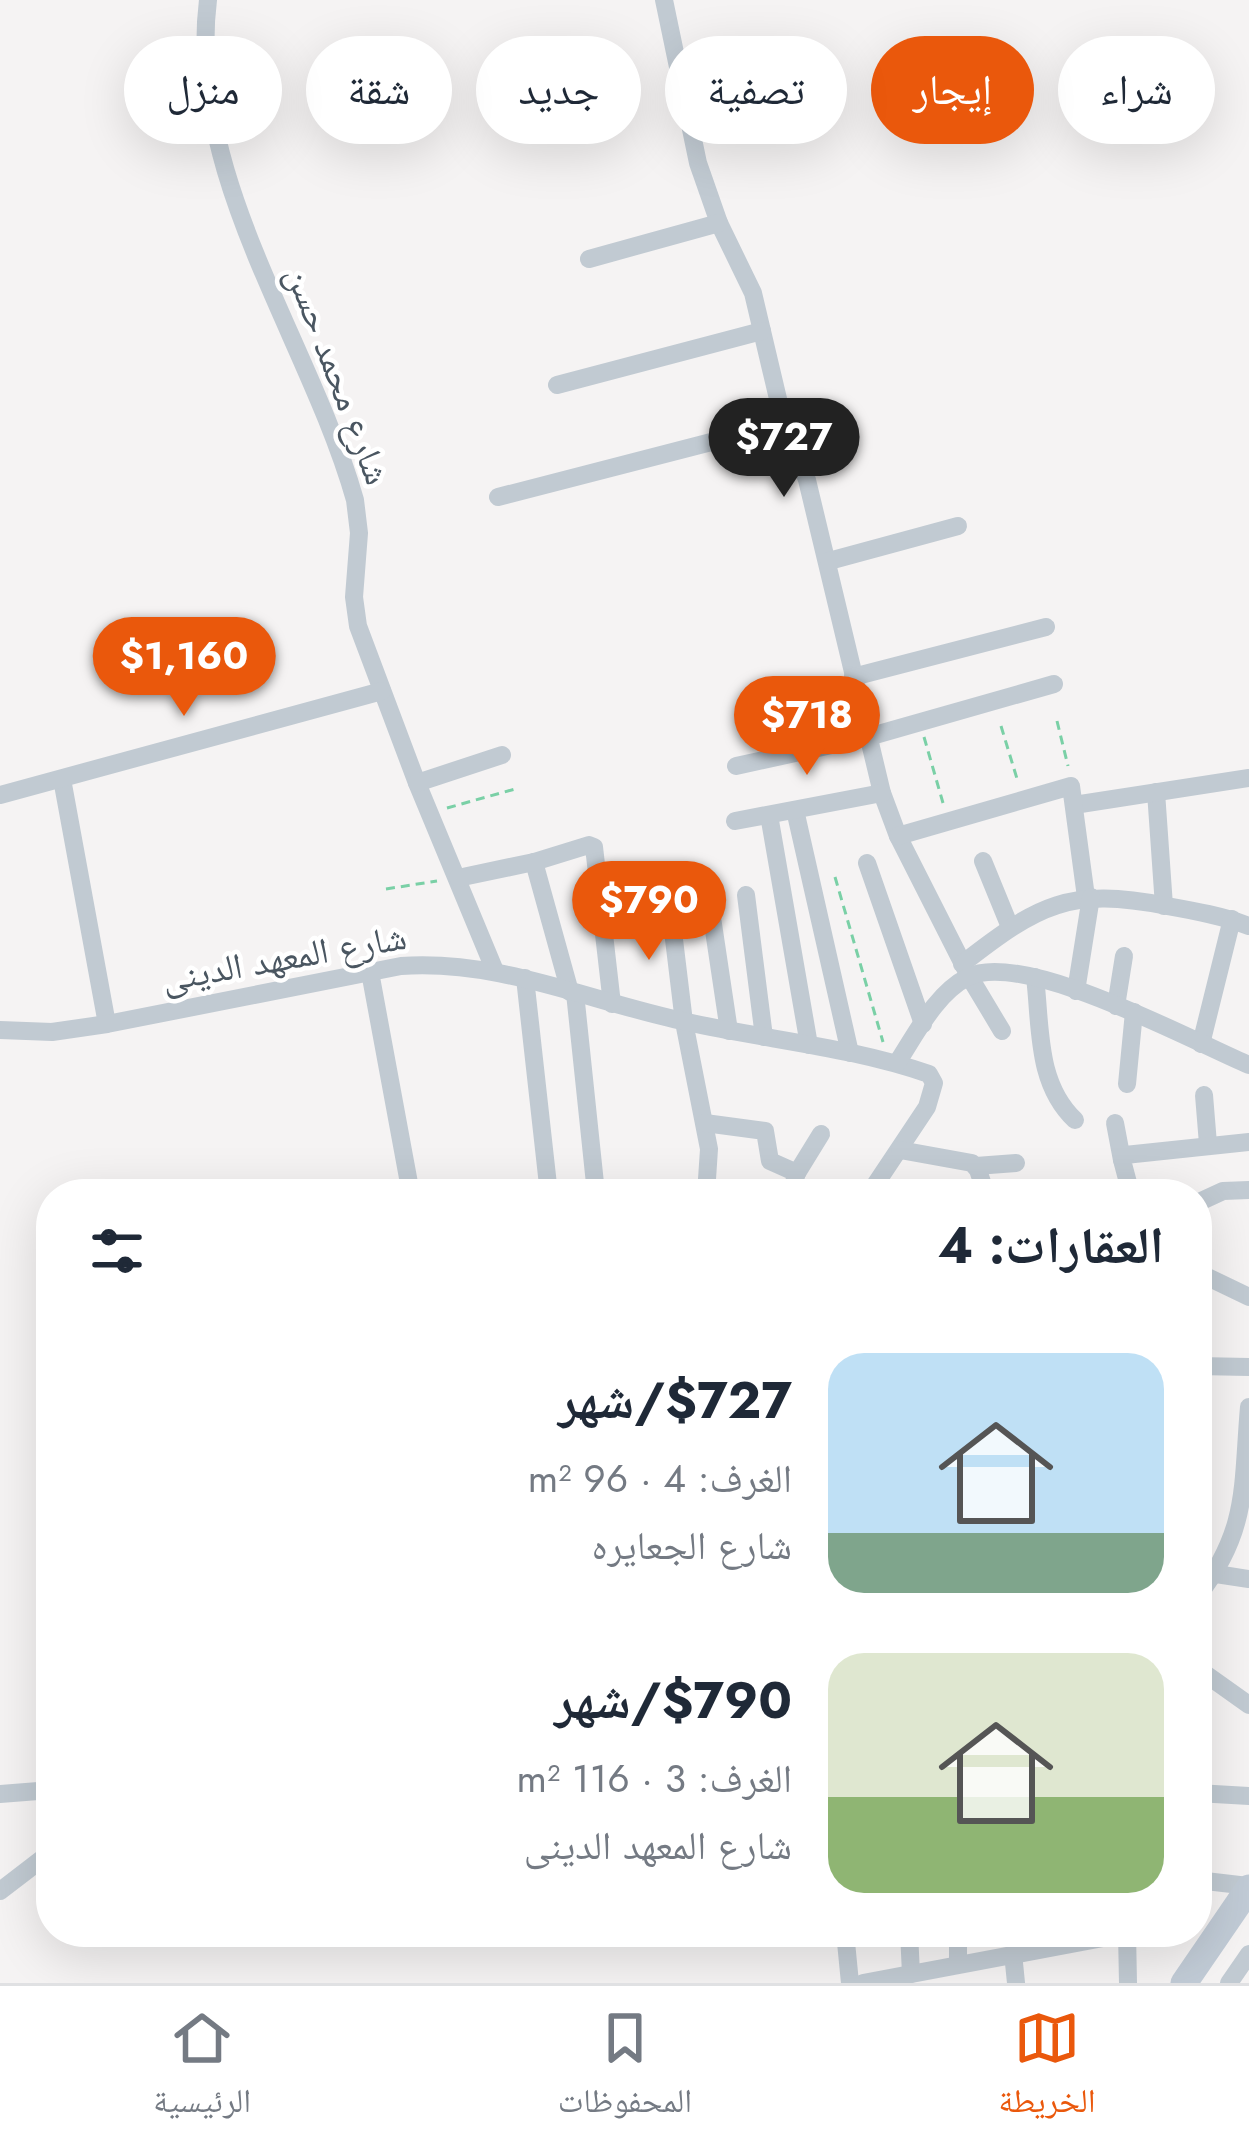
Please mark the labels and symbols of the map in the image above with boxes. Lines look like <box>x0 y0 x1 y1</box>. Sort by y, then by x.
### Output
street label: شارع محمد حسن <box>273 258 405 492</box>
pin: $727 <box>713 398 855 500</box>
pin: $1,160 <box>86 617 282 719</box>
pin: $718 <box>736 676 878 778</box>
pin: $790 <box>578 861 720 963</box>
street label: شارع المعهد الدينى <box>158 910 410 1004</box>

